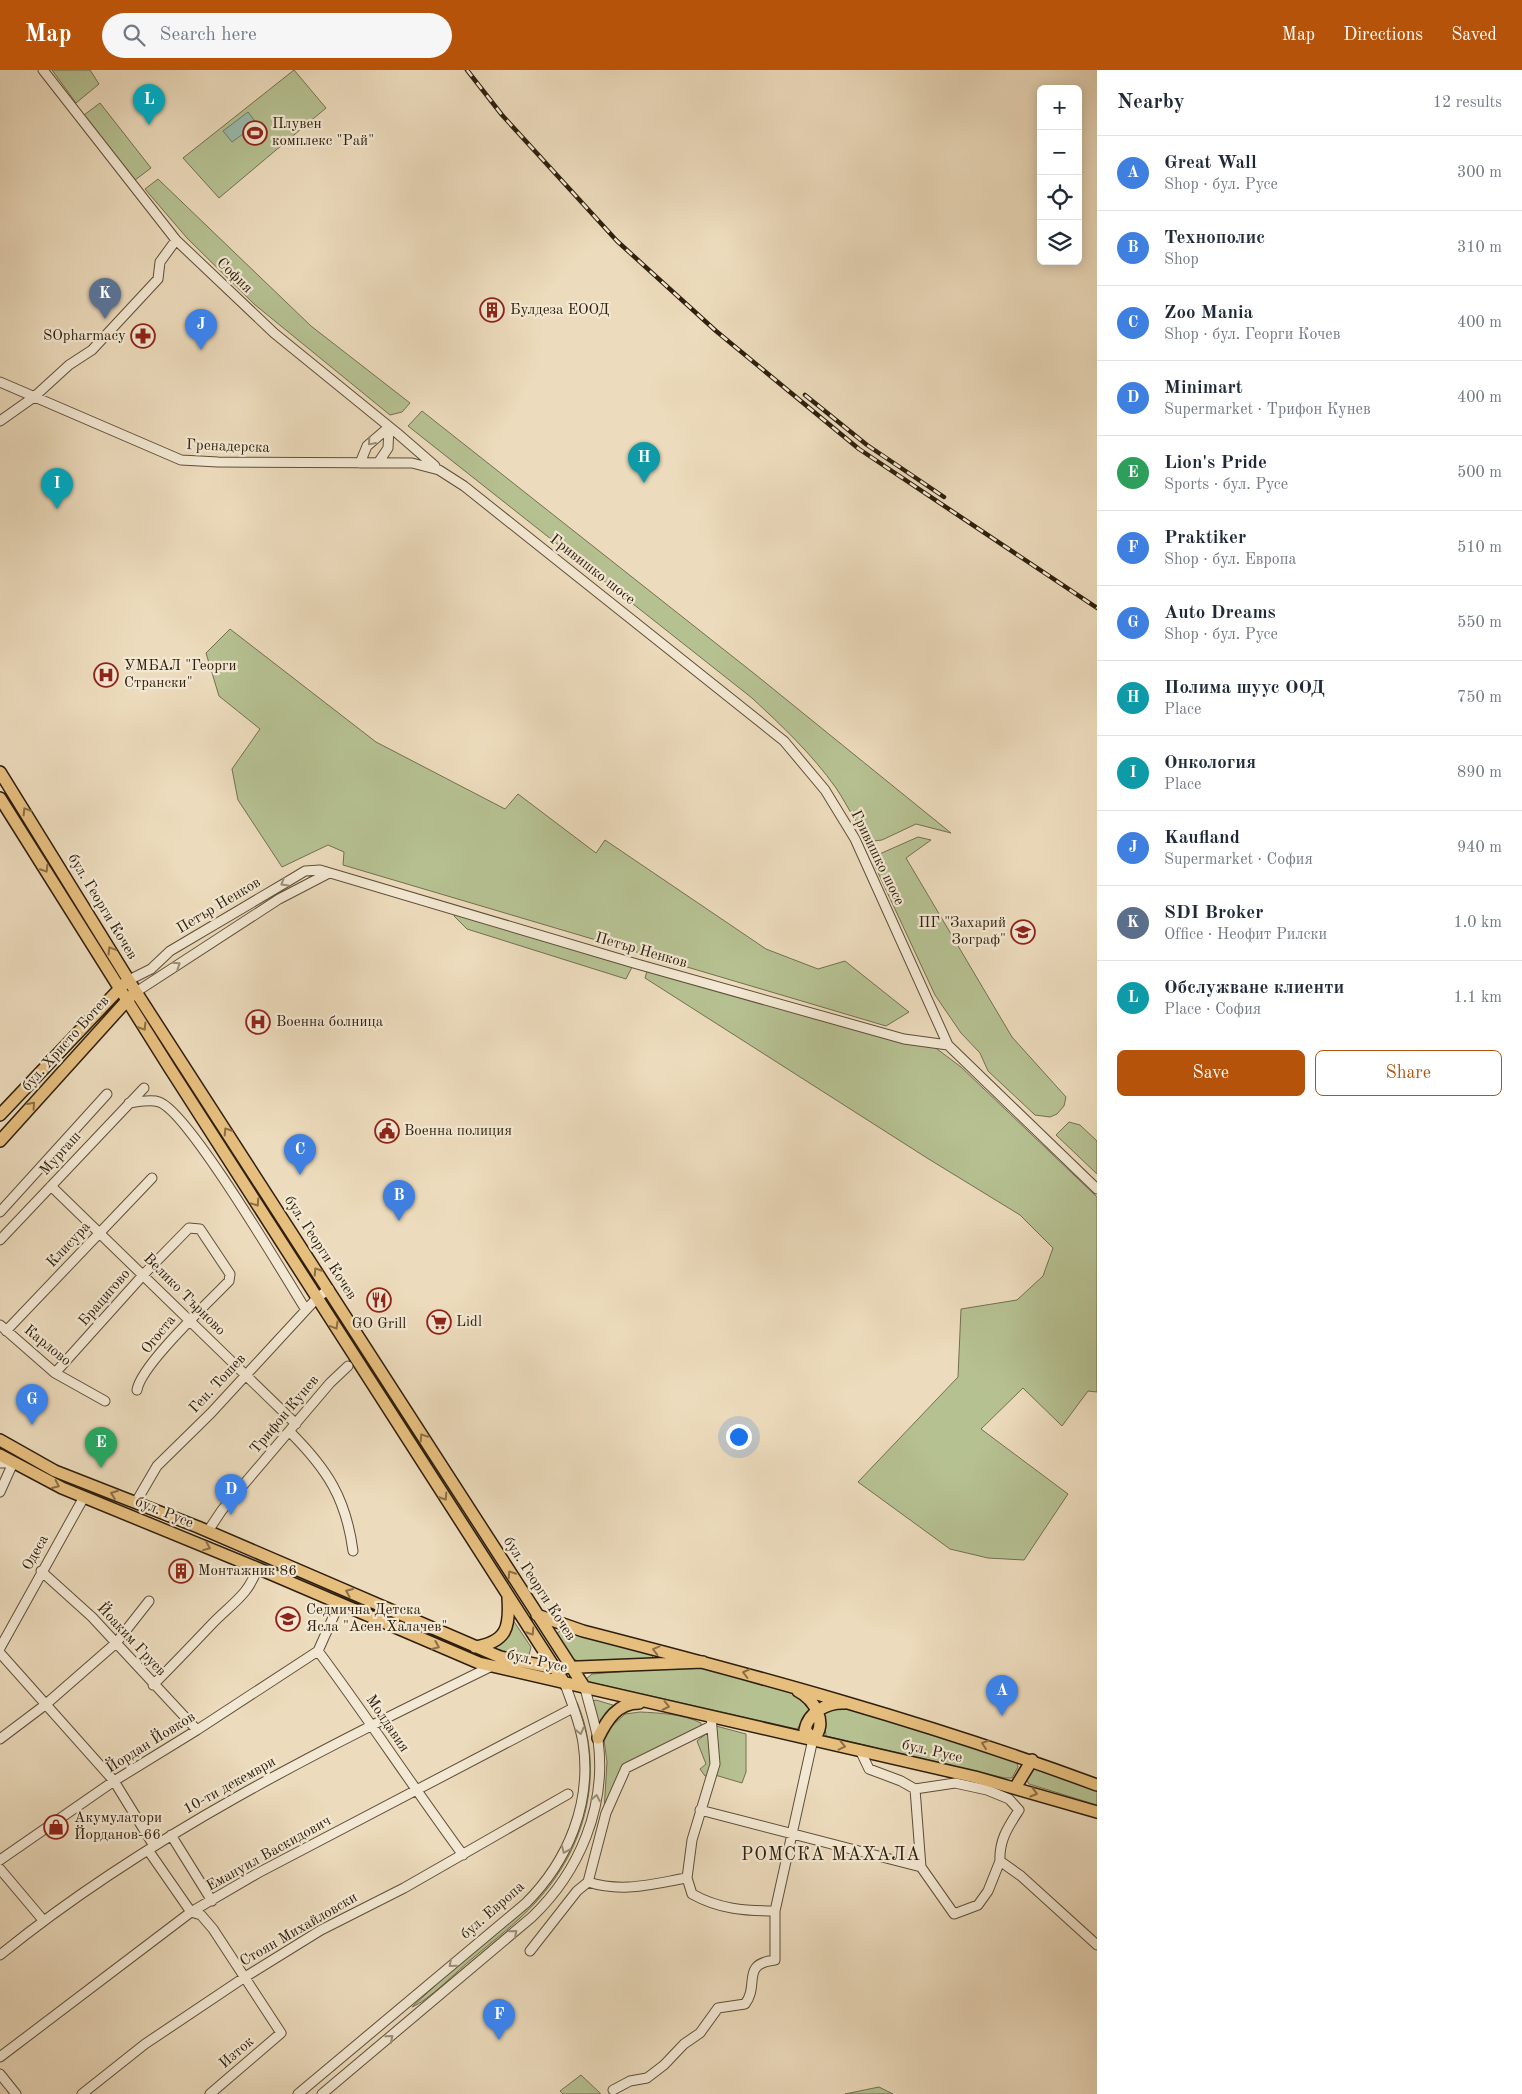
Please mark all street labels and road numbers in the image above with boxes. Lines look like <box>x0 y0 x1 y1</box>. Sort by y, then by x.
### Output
street label: София <box>213 256 255 297</box>
street label: Гренадерска <box>186 438 271 456</box>
street label: Гривишко шосе <box>546 532 638 608</box>
street label: Гривишко шосе <box>848 808 907 908</box>
street label: бул. Георги Кочев <box>65 852 139 962</box>
street label: Петър Ненков <box>174 875 264 937</box>
street label: Петър Ненков <box>593 931 689 971</box>
street label: бул. Христо Ботев <box>20 994 112 1094</box>
street label: Мургаш <box>38 1129 84 1179</box>
street label: бул. Георги Кочев <box>281 1194 359 1302</box>
street label: Клисура <box>44 1219 94 1271</box>
street label: Велико Търново <box>140 1251 228 1339</box>
street label: Брацигово <box>76 1267 134 1329</box>
street label: Огоста <box>139 1312 179 1357</box>
street label: Карлово <box>21 1323 73 1369</box>
street label: Ген. Тошев <box>187 1352 249 1416</box>
street label: Трифон Кунев <box>248 1373 322 1457</box>
street label: бул. Русе <box>133 1495 195 1531</box>
street label: Одеса <box>20 1532 52 1573</box>
street label: бул. Георги Кочев <box>500 1535 578 1643</box>
street label: Йоаким Груев <box>94 1598 171 1679</box>
street label: бул. Русе <box>505 1648 569 1676</box>
street label: Молдавия <box>362 1693 412 1755</box>
street label: Йордан Йовков <box>102 1706 198 1776</box>
street label: бул. Русе <box>900 1738 964 1766</box>
street label: 10-ти декември <box>181 1755 279 1817</box>
street label: Емануил Васкидович <box>204 1814 334 1894</box>
street label: бул. Европа <box>458 1879 528 1943</box>
street label: Стоян Михайловски <box>238 1890 360 1970</box>
street label: Изток <box>217 2034 257 2072</box>

